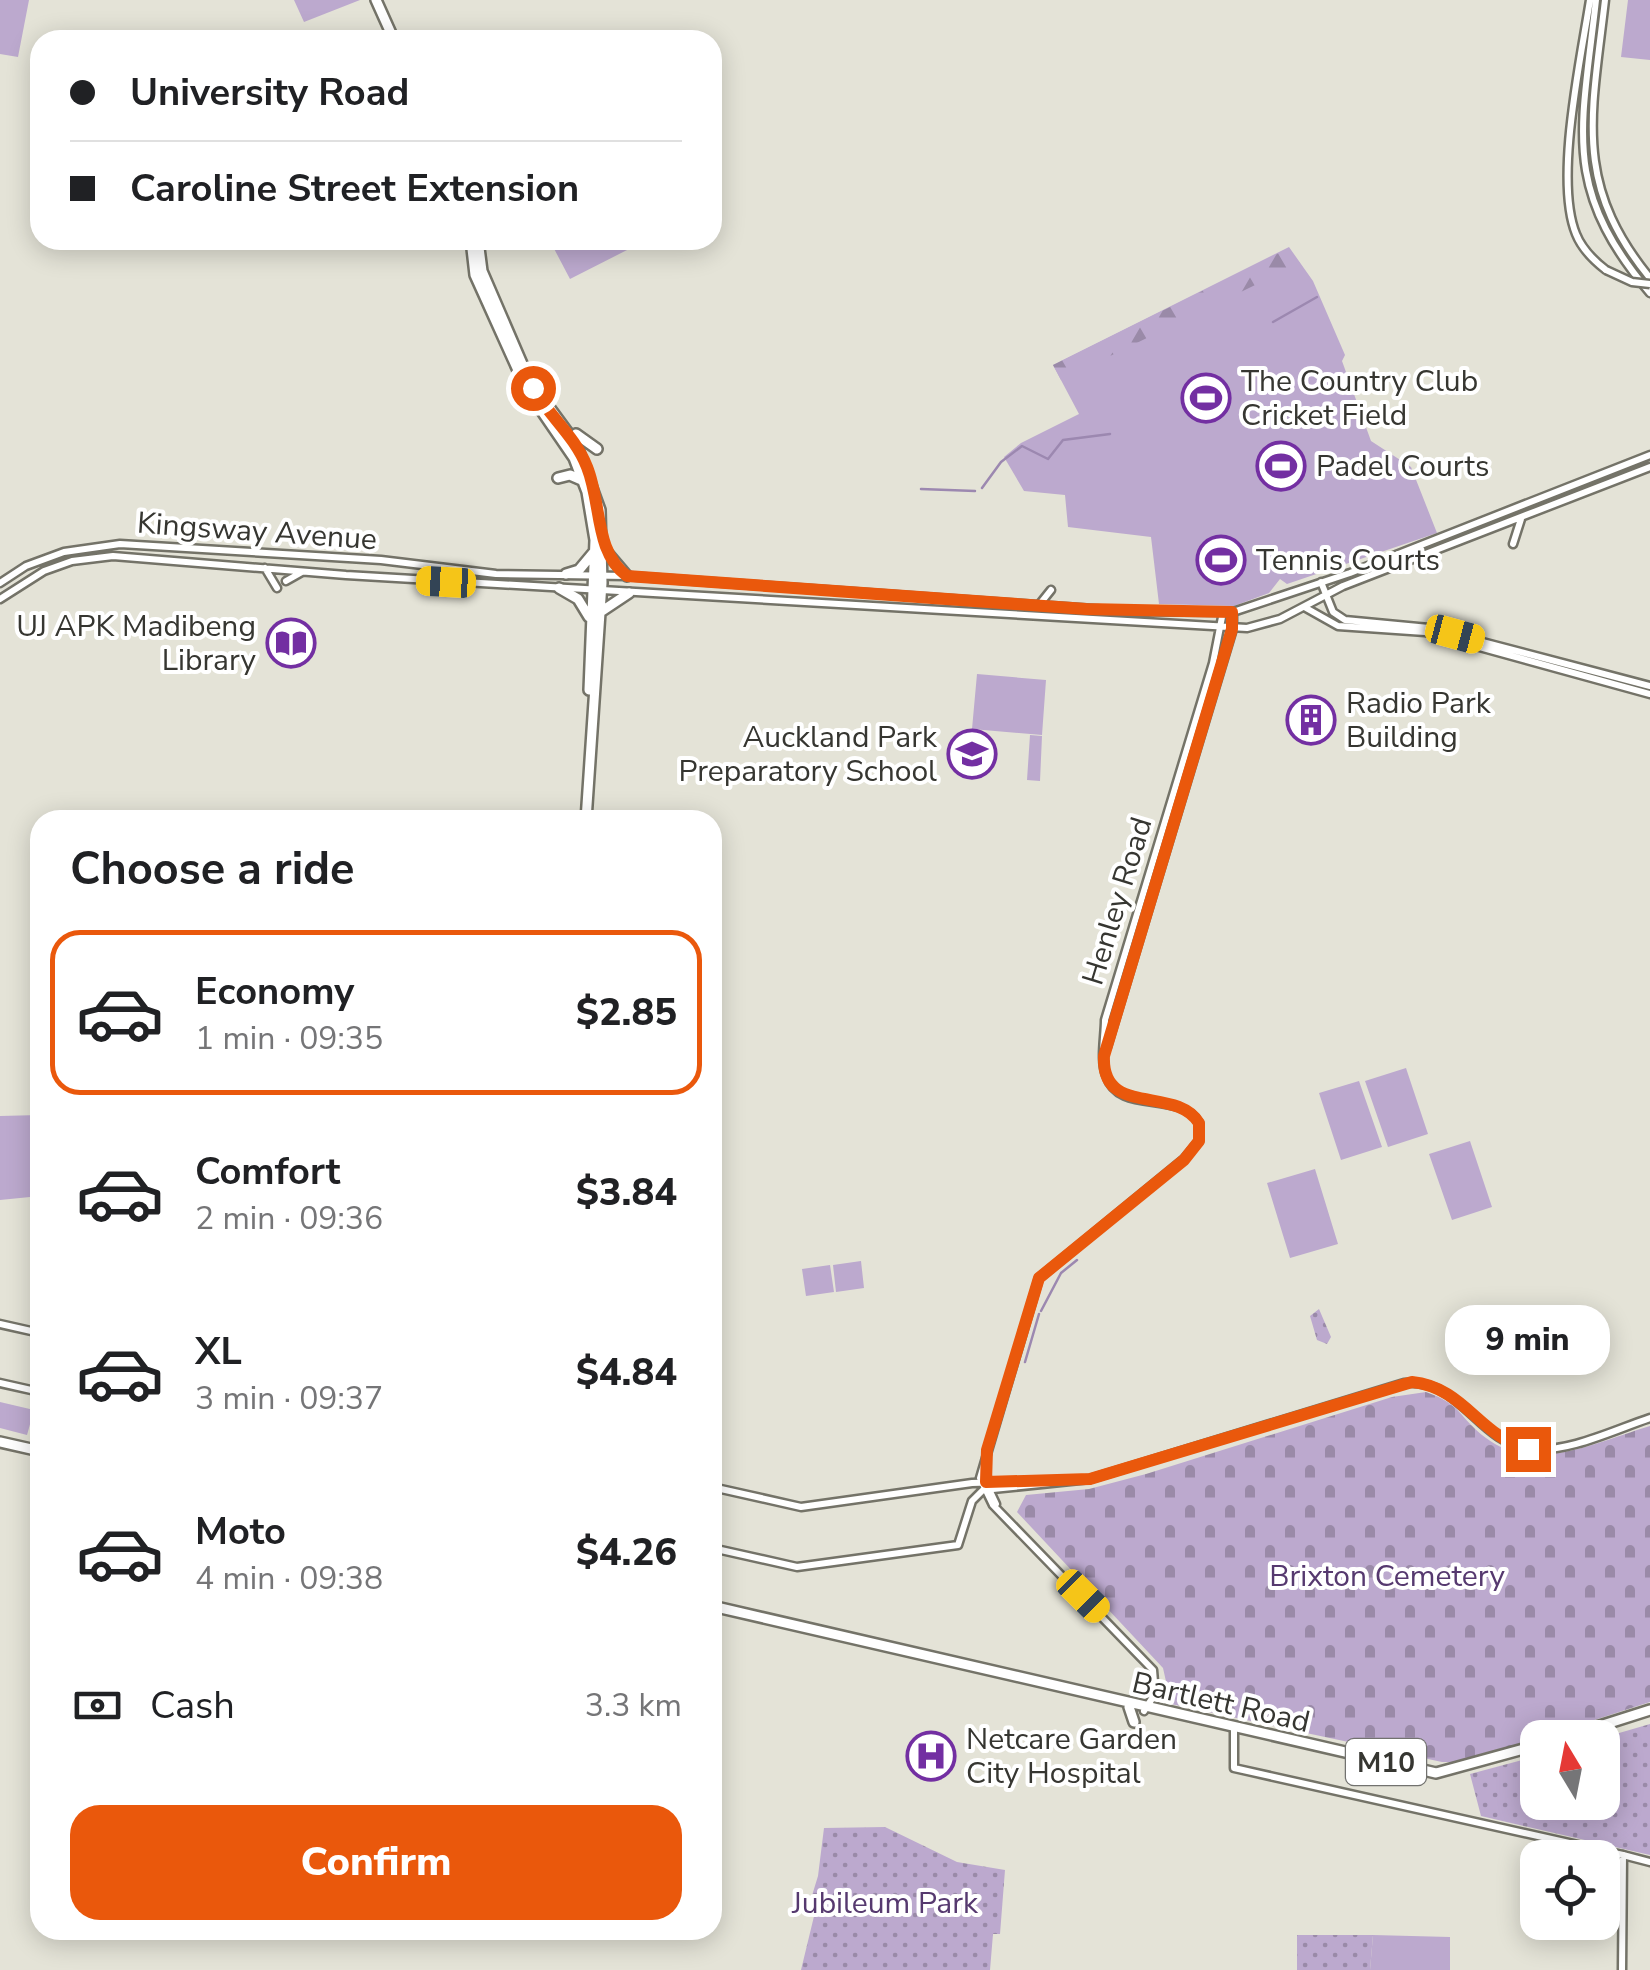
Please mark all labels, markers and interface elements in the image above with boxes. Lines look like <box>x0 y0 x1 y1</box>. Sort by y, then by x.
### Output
text: University Road <box>130 67 409 118</box>
text: Caroline Street Extension <box>130 163 579 214</box>
place label: The Country Club Cricket Field <box>1241 361 1478 436</box>
route start <box>511 366 556 411</box>
sports icon: The Country Club Cricket Field <box>1180 372 1232 424</box>
sports icon: Padel Courts <box>1255 440 1307 492</box>
place label: Padel Courts <box>1316 446 1489 487</box>
street label: Kingsway Avenue <box>136 503 378 560</box>
sports icon: Tennis Courts <box>1195 534 1247 586</box>
place label: Tennis Courts <box>1256 540 1440 581</box>
car <box>415 565 477 599</box>
place label: UJ APK Madibeng Library <box>16 606 257 681</box>
car <box>1422 612 1488 656</box>
library icon: UJ APK Madibeng Library <box>265 617 317 669</box>
place label: Radio Park Building <box>1346 683 1492 758</box>
building icon: Radio Park Building <box>1285 694 1337 746</box>
place label: Auckland Park Preparatory School <box>679 717 938 792</box>
school or university icon: Auckland Park Preparatory School <box>946 728 998 780</box>
street label: Henley Road <box>1073 812 1162 990</box>
text: Choose a ride <box>70 839 355 900</box>
text: Economy <box>195 966 354 1017</box>
icon: car <box>75 968 165 1058</box>
text: $2.85 <box>576 987 677 1038</box>
text: 1 min · 09:35 <box>195 1017 383 1060</box>
text: Comfort <box>195 1146 340 1197</box>
icon: car <box>75 1148 165 1238</box>
text: $3.84 <box>576 1167 677 1218</box>
text: 2 min · 09:36 <box>195 1197 383 1240</box>
callout: 9 min <box>1446 1304 1610 1374</box>
text: 9 min <box>1485 1318 1570 1361</box>
text: XL <box>195 1326 242 1377</box>
icon: car <box>75 1328 165 1418</box>
text: $4.84 <box>576 1347 677 1398</box>
text: 3 min · 09:37 <box>195 1377 383 1420</box>
route end <box>1506 1427 1551 1472</box>
text: Moto <box>195 1506 286 1557</box>
icon: car <box>75 1508 165 1598</box>
text: $4.26 <box>576 1527 677 1578</box>
park label: Brixton Cemetery <box>1269 1556 1505 1597</box>
text: 4 min · 09:38 <box>195 1557 383 1600</box>
car <box>1051 1564 1115 1628</box>
street label: Bartlett Road <box>1128 1662 1314 1743</box>
icon: cash <box>70 1678 125 1733</box>
text: Cash <box>150 1680 235 1731</box>
text: 3.3 km <box>585 1684 682 1727</box>
place label: Netcare Garden City Hospital <box>966 1719 1177 1794</box>
north arrow <box>1520 1720 1620 1820</box>
map controls <box>1520 1720 1620 1940</box>
hospital icon: Netcare Garden City Hospital <box>905 1730 957 1782</box>
road number: M10 <box>1346 1739 1426 1785</box>
button: Confirm <box>70 1805 682 1920</box>
button: locate <box>1520 1840 1620 1940</box>
park label: Jubileum Park <box>791 1883 979 1924</box>

